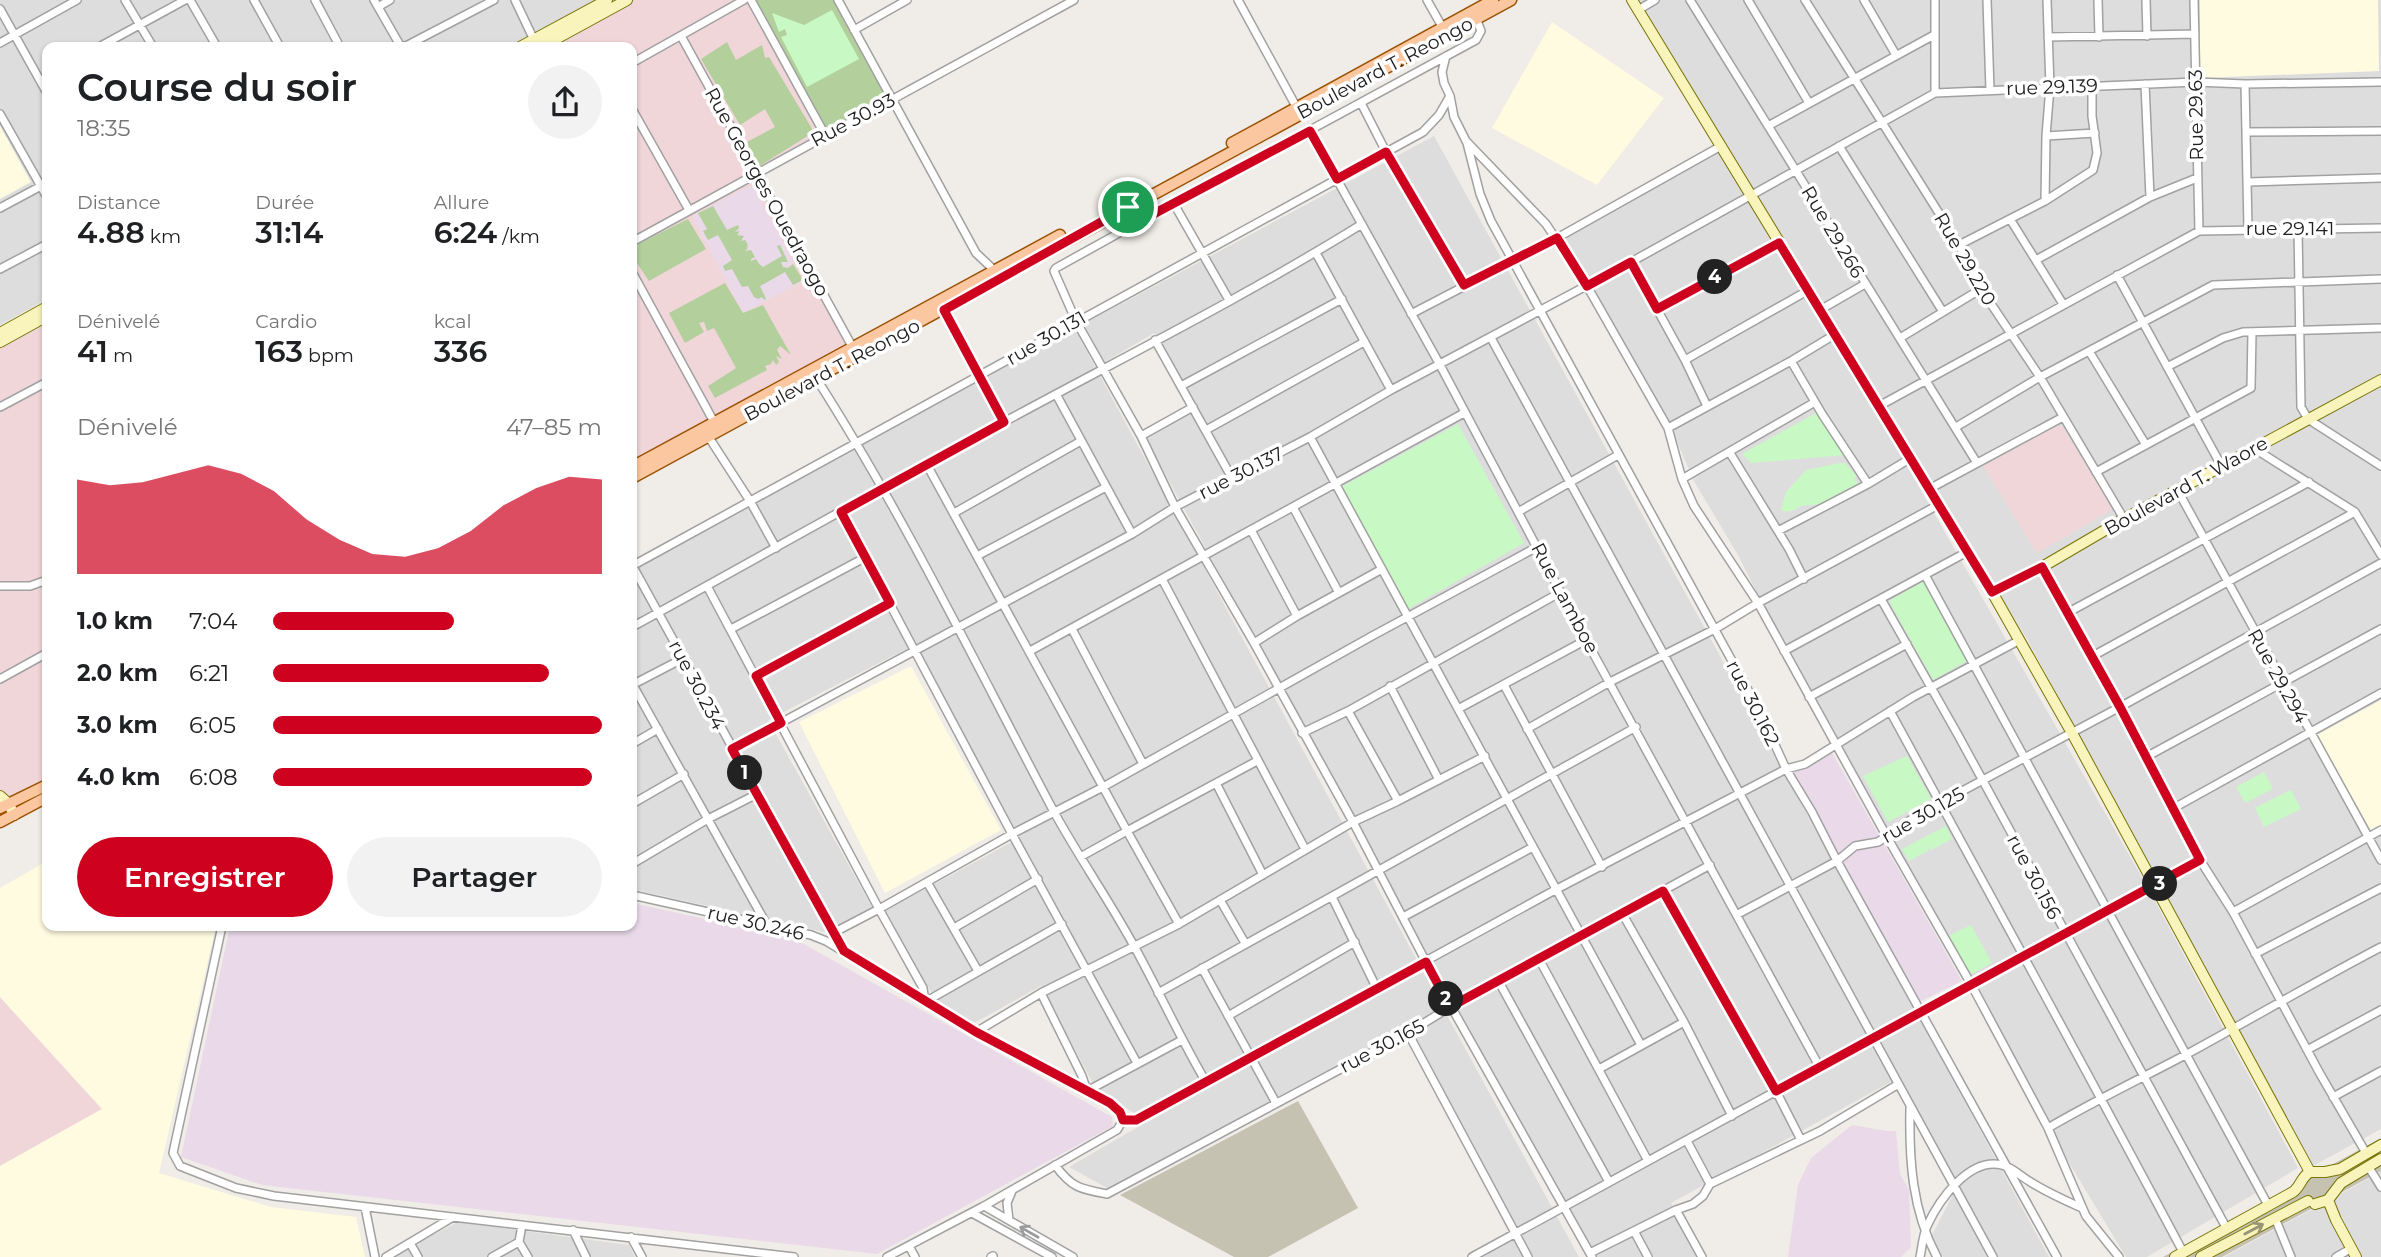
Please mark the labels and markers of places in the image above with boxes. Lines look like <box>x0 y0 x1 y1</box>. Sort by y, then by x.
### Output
pin <box>1098 177 1158 237</box>
pin: 4 <box>1698 260 1732 294</box>
pin: 1 <box>728 756 762 790</box>
pin: 3 <box>2142 866 2178 902</box>
pin: 2 <box>1428 982 1464 1016</box>

